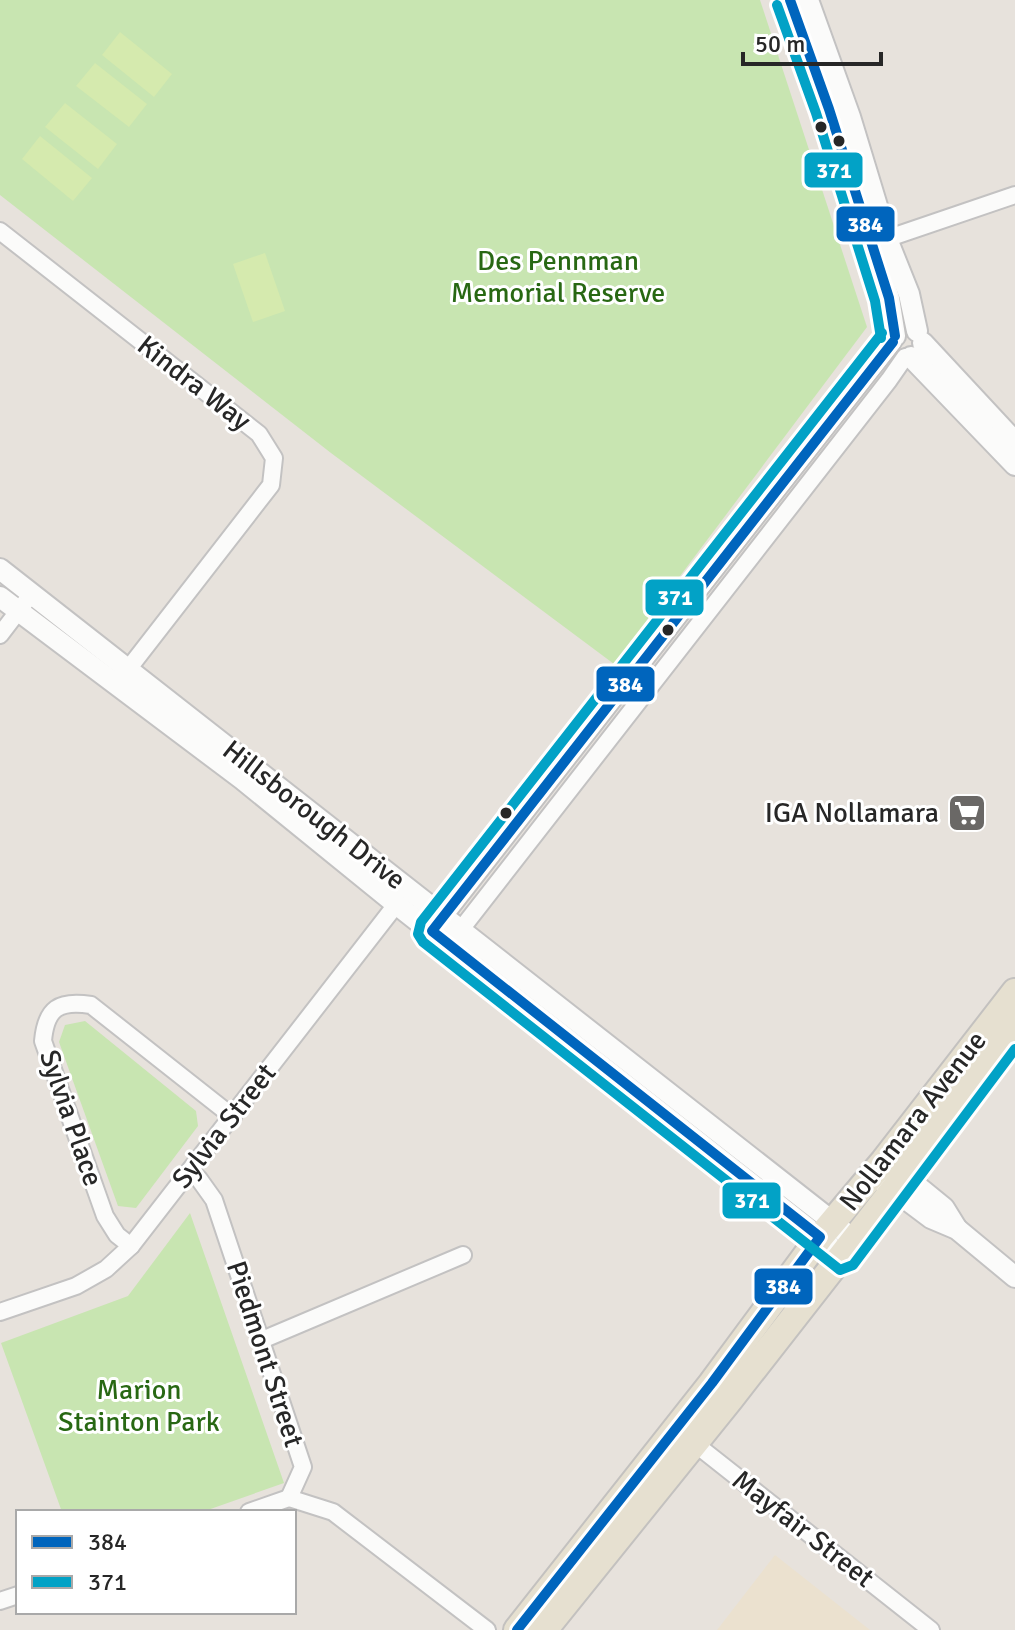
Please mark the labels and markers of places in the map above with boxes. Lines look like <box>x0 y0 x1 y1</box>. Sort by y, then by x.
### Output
unlabelled marker <box>813 119 829 135</box>
unlabelled marker <box>831 133 847 149</box>
unlabelled marker <box>660 622 676 638</box>
supermarket icon: IGA Nollamara <box>946 792 988 834</box>
place label: IGA Nollamara <box>765 796 939 830</box>
unlabelled marker <box>498 805 514 821</box>

